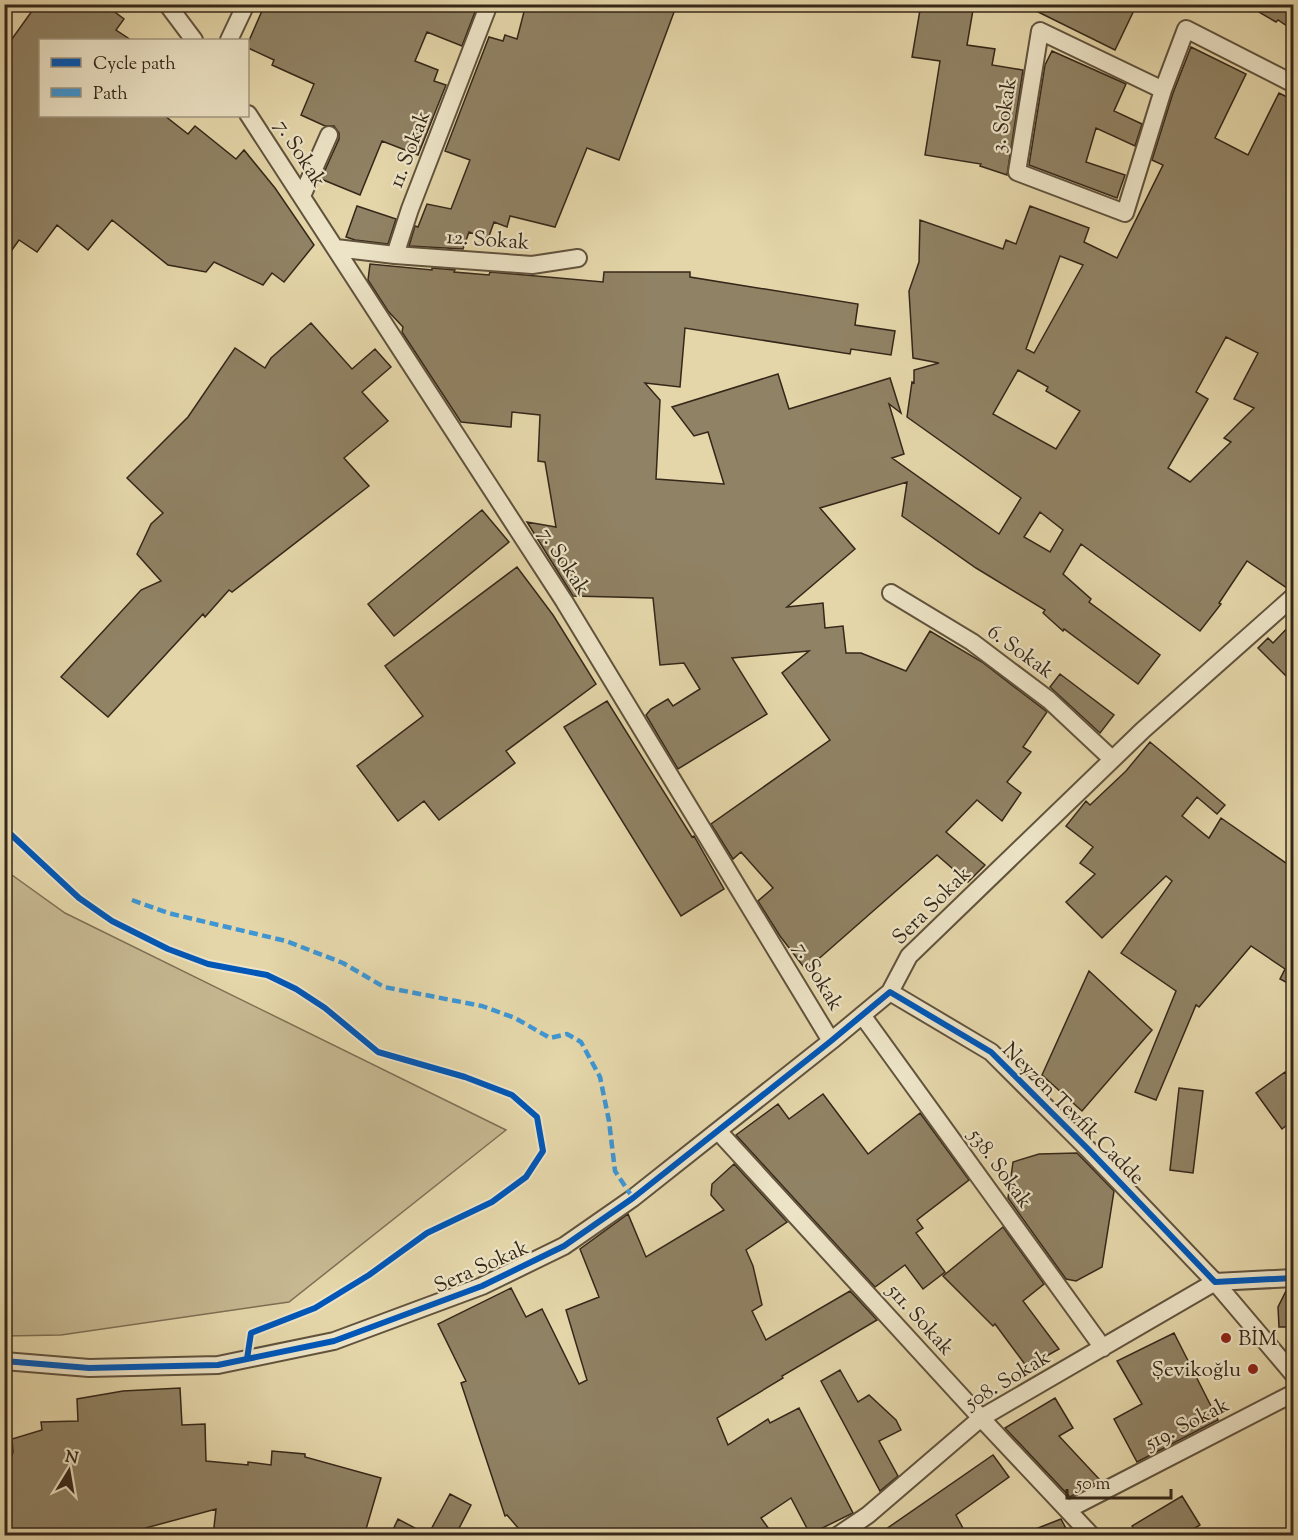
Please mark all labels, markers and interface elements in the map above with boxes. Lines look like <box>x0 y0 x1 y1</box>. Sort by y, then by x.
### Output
legend <box>39 39 249 117</box>
text: Cycle path <box>93 52 176 78</box>
street label: 3. Sokak <box>984 76 1026 155</box>
text: Path <box>93 82 128 108</box>
street label: 11. Sokak <box>382 106 439 193</box>
street label: 7. Sokak <box>266 114 333 195</box>
street label: 12. Sokak <box>445 223 531 259</box>
street label: 7. Sokak <box>530 522 597 603</box>
street label: 6. Sokak <box>980 618 1060 687</box>
street label: Sera Sokak <box>886 860 979 953</box>
street label: 7. Sokak <box>785 937 850 1018</box>
street label: Neyzen Tevfik Cadde <box>995 1036 1151 1192</box>
street label: 538. Sokak <box>960 1122 1039 1216</box>
street label: Sera Sokak <box>430 1233 534 1302</box>
street label: 511. Sokak <box>878 1277 960 1363</box>
place label: BİM <box>1238 1325 1277 1355</box>
marker: BİM <box>1219 1331 1233 1345</box>
street label: 508. Sokak <box>959 1343 1057 1419</box>
place label: Şevikoğlu <box>1152 1356 1241 1386</box>
marker: Şevikoğlu <box>1246 1362 1260 1376</box>
street label: 519. Sokak <box>1140 1391 1236 1459</box>
north arrow <box>39 1441 99 1501</box>
text: N <box>63 1446 80 1471</box>
scale bar <box>1067 1462 1170 1500</box>
text: 50 m <box>1075 1472 1111 1498</box>

